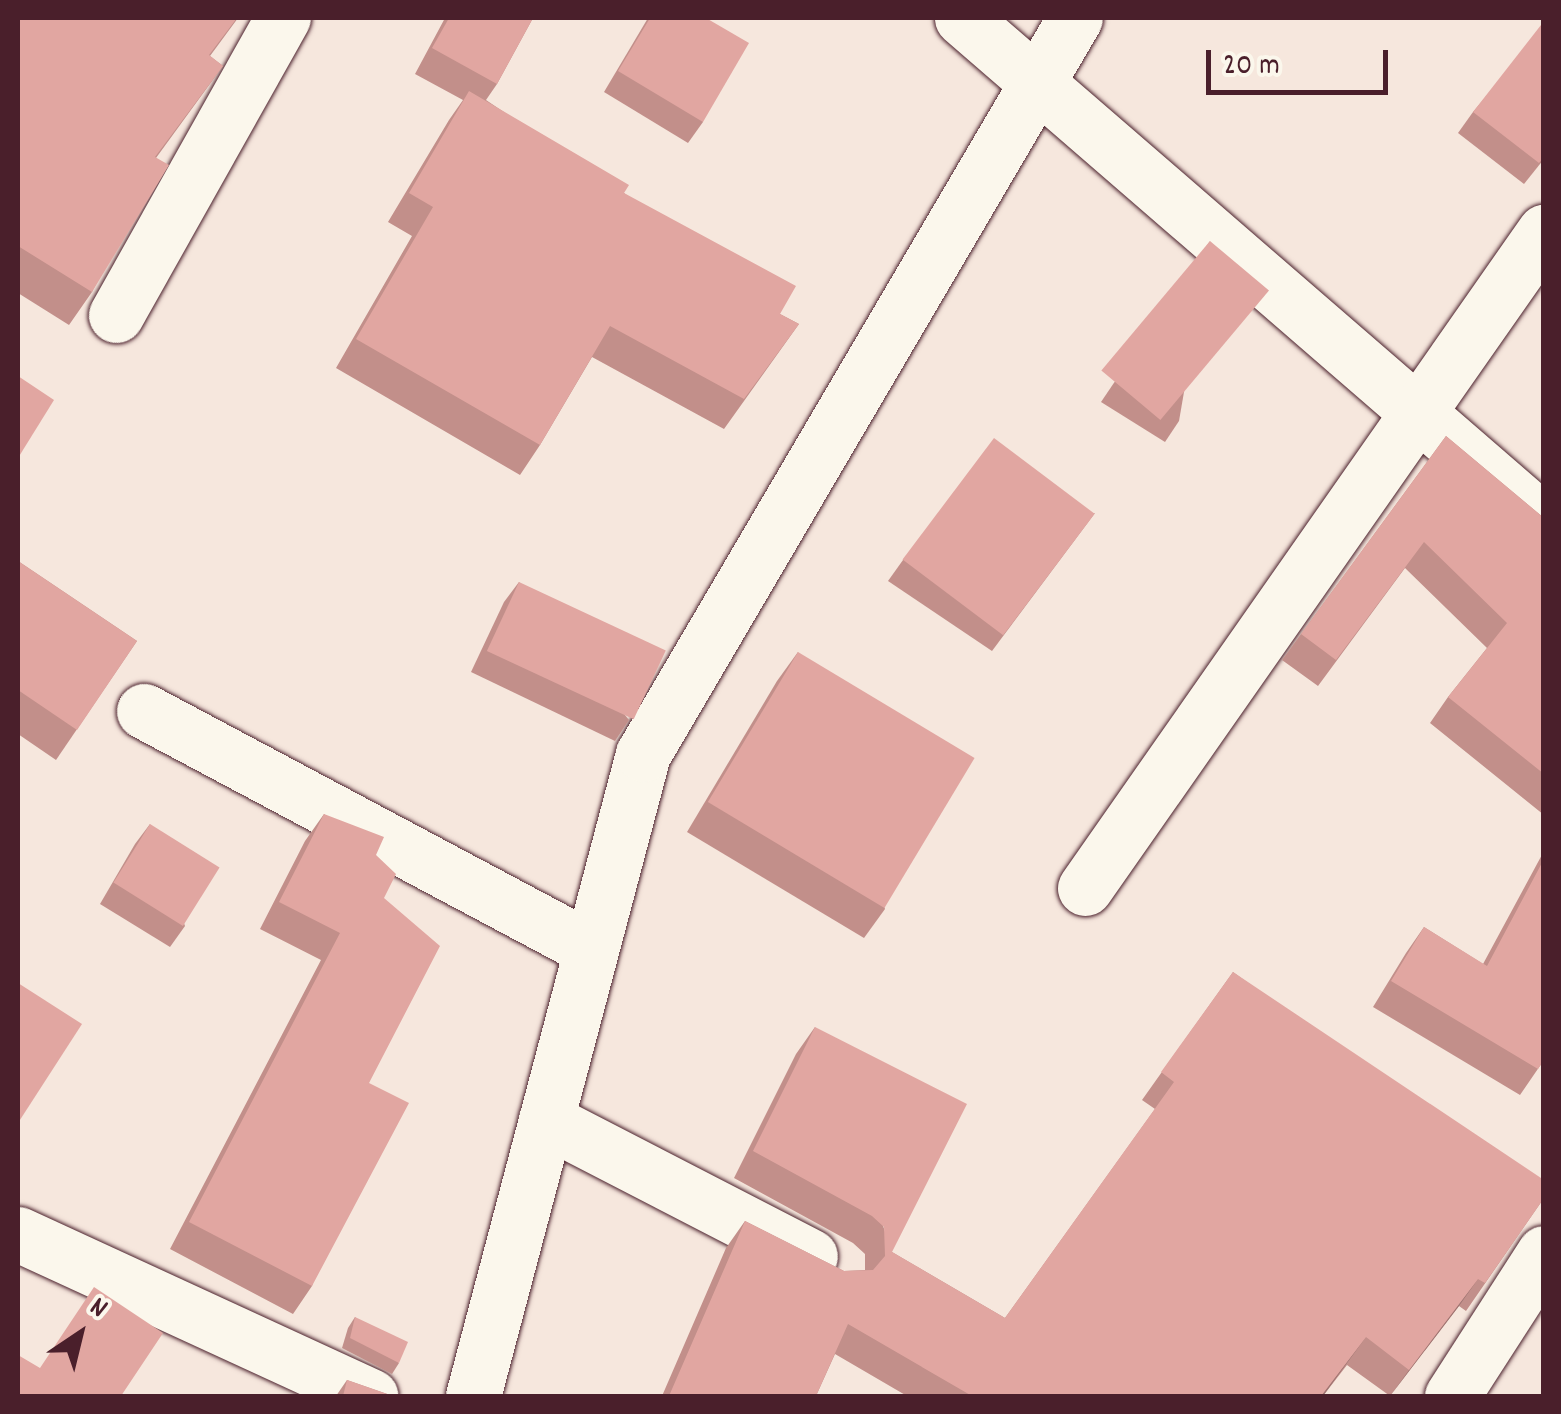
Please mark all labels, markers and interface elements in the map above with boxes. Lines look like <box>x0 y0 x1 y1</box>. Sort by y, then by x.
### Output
scale bar <box>1211 30 1394 92</box>
text: 20 m <box>1223 46 1280 89</box>
north arrow <box>30 1284 130 1384</box>
text: N <box>80 1289 114 1330</box>

